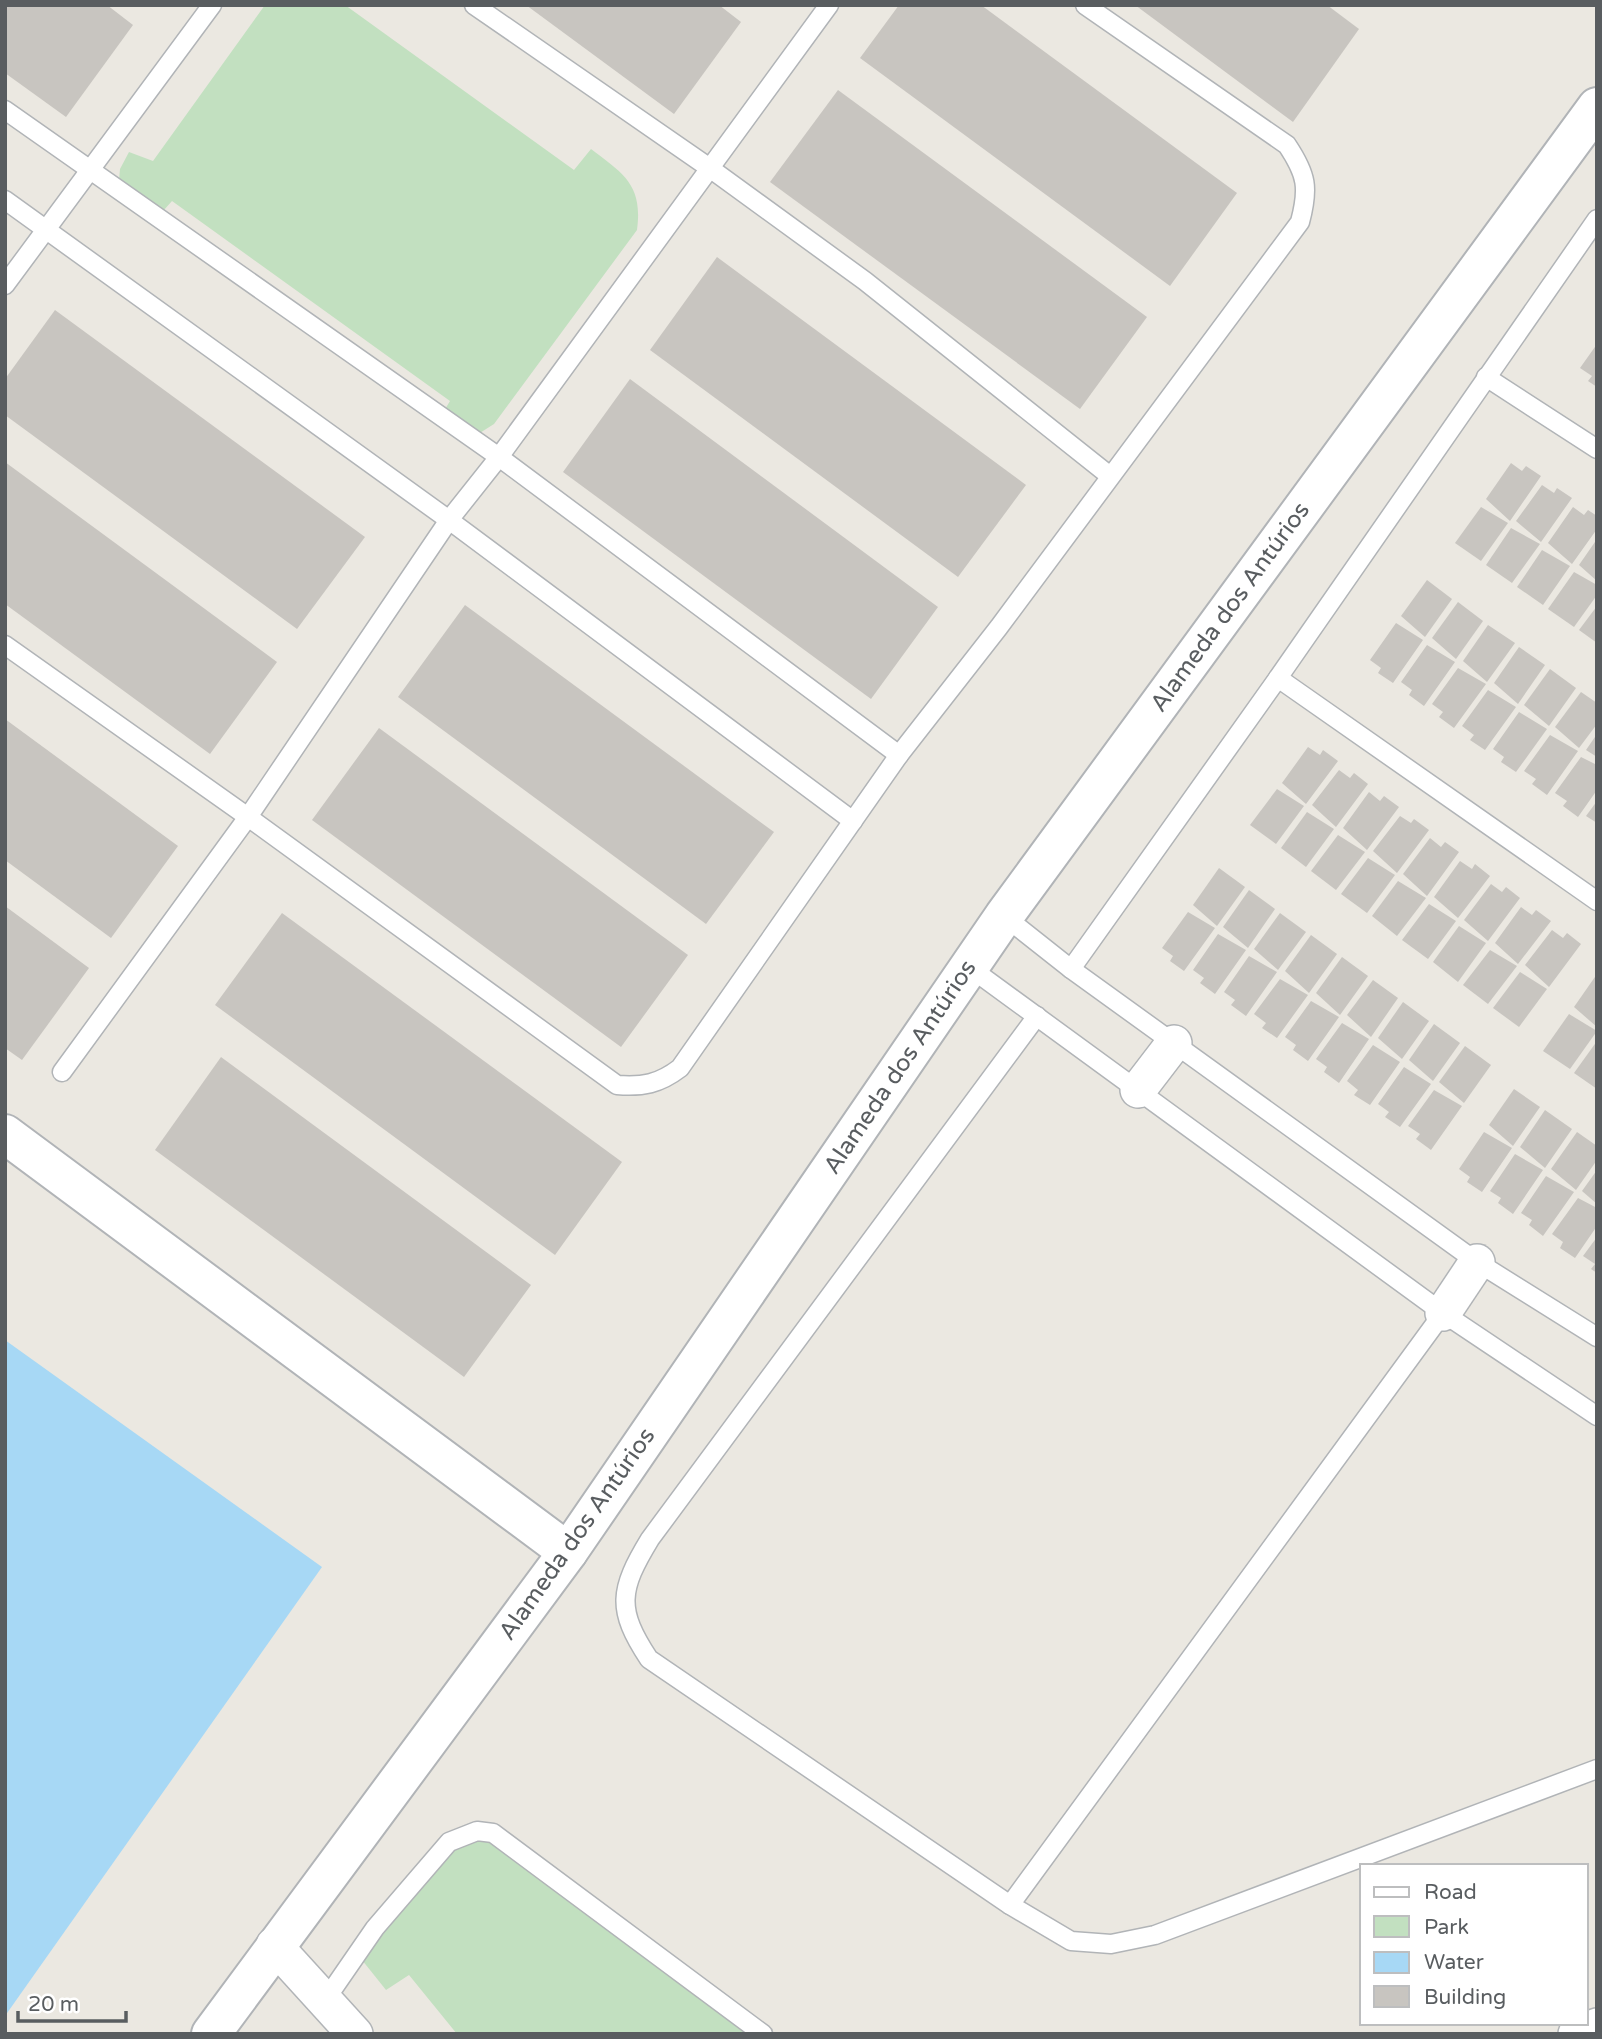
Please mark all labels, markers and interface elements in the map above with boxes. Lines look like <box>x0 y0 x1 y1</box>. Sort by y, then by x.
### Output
street label: Alameda dos Antúrios <box>1144 496 1316 718</box>
street label: Alameda dos Antúrios <box>817 954 983 1180</box>
street label: Alameda dos Antúrios <box>493 1422 661 1646</box>
legend <box>1360 1864 1588 2025</box>
text: Road <box>1424 1880 1477 1905</box>
text: Park <box>1424 1915 1469 1940</box>
text: Water <box>1424 1950 1484 1975</box>
scale bar <box>18 1980 126 2024</box>
text: Building <box>1424 1985 1506 2010</box>
text: 20 m <box>28 1992 79 2017</box>

